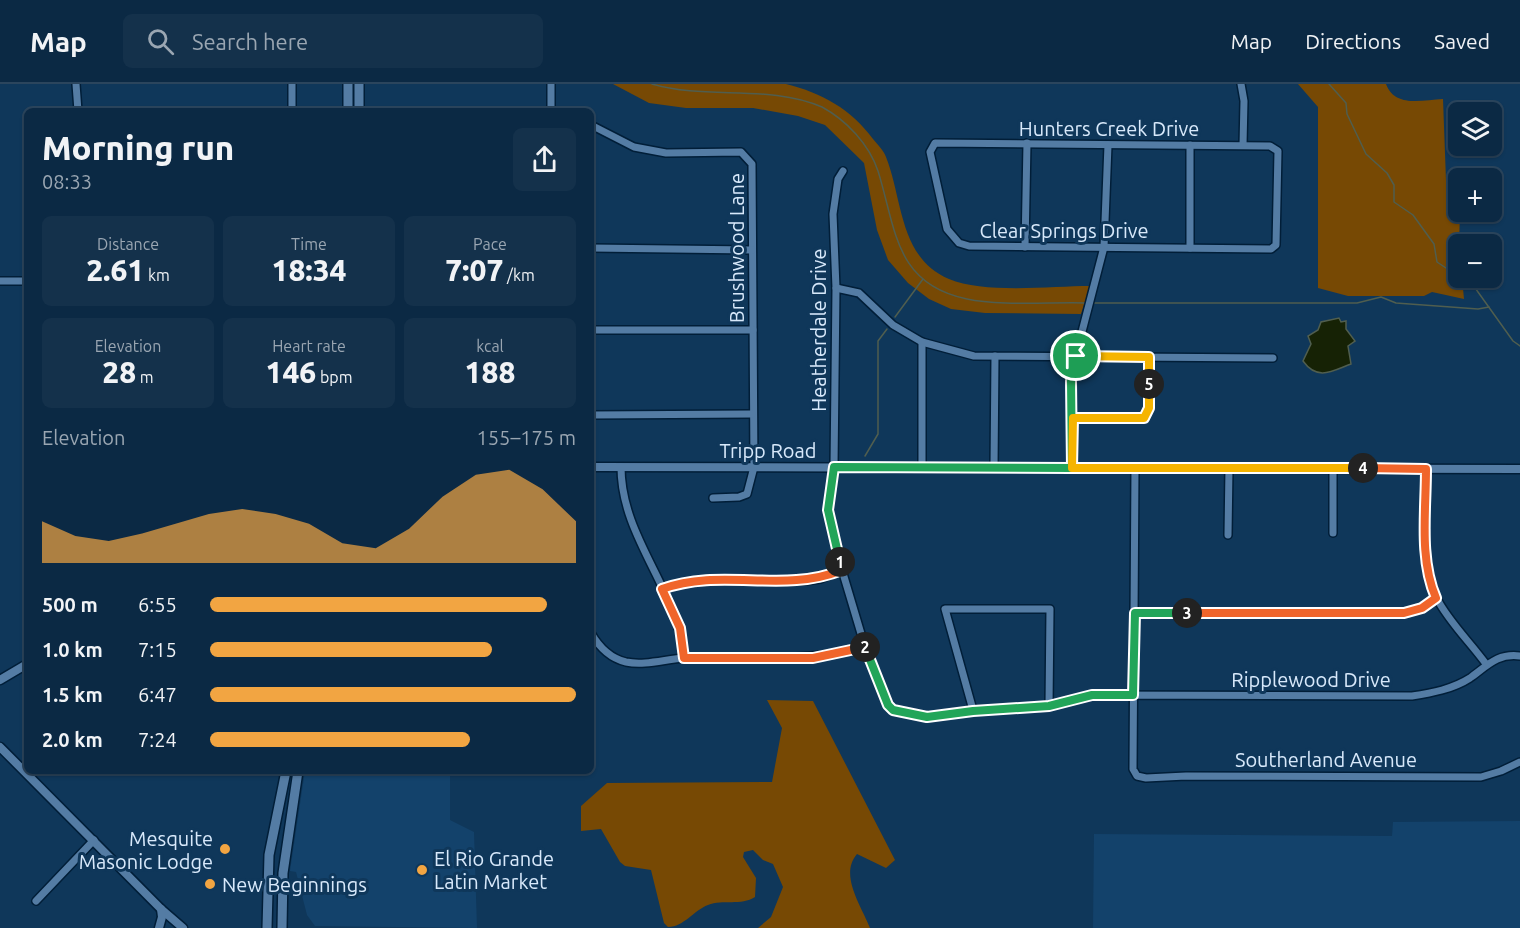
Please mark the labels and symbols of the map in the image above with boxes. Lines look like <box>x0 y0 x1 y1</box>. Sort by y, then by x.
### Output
street label: Hunters Creek Drive <box>1019 117 1199 140</box>
street label: Brushwood Lane <box>725 173 748 323</box>
street label: Clear Springs Drive <box>979 219 1149 242</box>
street label: Heatherdale Drive <box>807 248 830 412</box>
pin <box>1050 330 1101 381</box>
pin: 5 <box>1134 369 1164 399</box>
street label: Tripp Road <box>720 439 816 462</box>
pin: 4 <box>1348 453 1378 483</box>
pin: 1 <box>825 547 855 577</box>
pin: 3 <box>1172 598 1202 628</box>
pin: 2 <box>850 632 880 662</box>
street label: Ripplewood Drive <box>1231 668 1391 691</box>
street label: Southerland Avenue <box>1235 748 1417 771</box>
place label: Mesquite Masonic Lodge <box>79 827 213 873</box>
marker: Mesquite Masonic Lodge <box>218 842 232 856</box>
place label: El Rio Grande Latin Market <box>434 847 554 893</box>
marker: El Rio Grande Latin Market <box>415 863 429 877</box>
place label: New Beginnings <box>222 873 367 896</box>
marker: New Beginnings <box>203 877 217 891</box>

